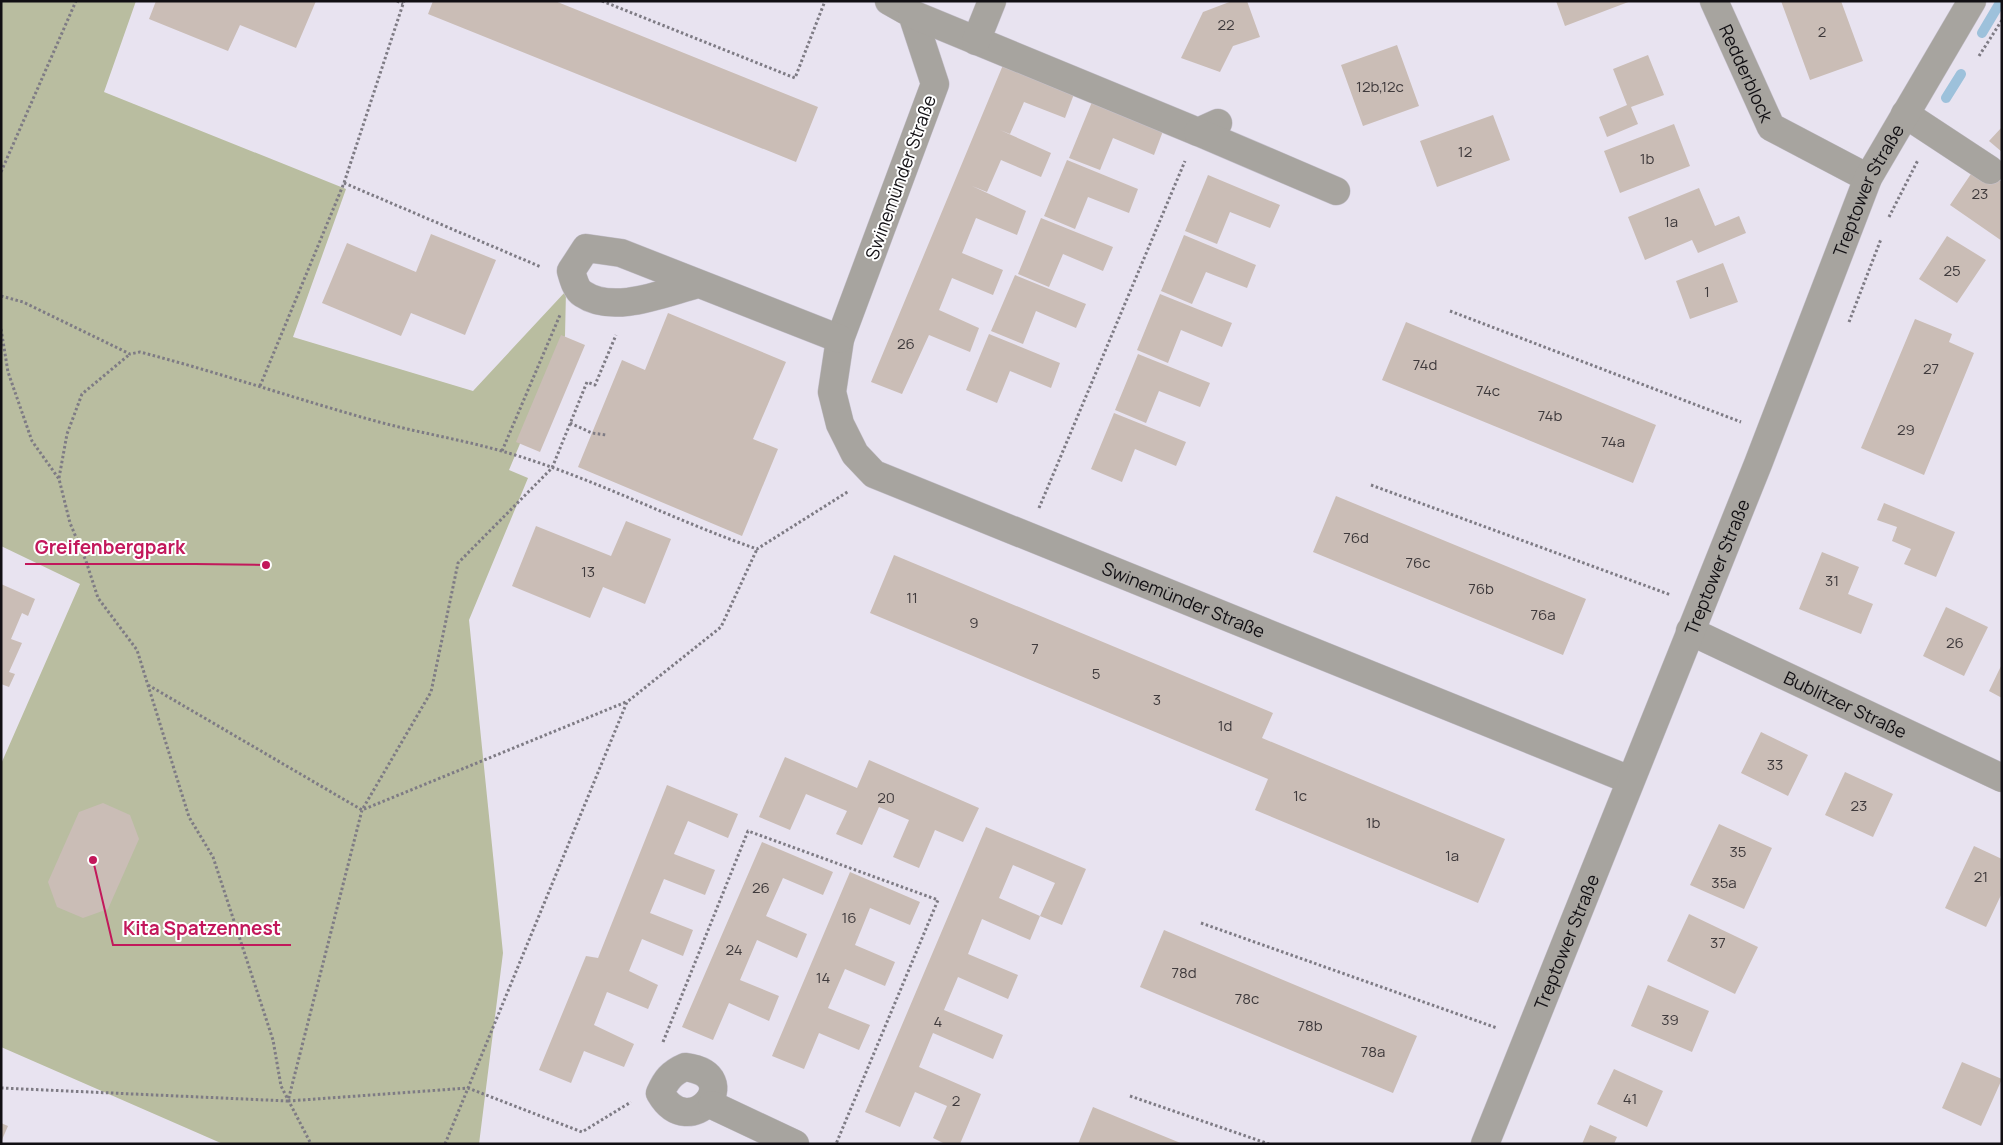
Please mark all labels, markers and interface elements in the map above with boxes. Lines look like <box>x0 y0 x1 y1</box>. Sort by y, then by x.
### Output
house number: 22 <box>1217 14 1235 35</box>
street label: Redderblock <box>1714 20 1780 127</box>
house number: 2 <box>1818 21 1826 42</box>
house number: 12b,12c <box>1356 76 1404 97</box>
street label: Swinemünder Straße <box>859 91 941 263</box>
street label: Treptower Straße <box>1827 119 1909 260</box>
house number: 12 <box>1458 141 1472 162</box>
house number: 1b <box>1640 148 1654 169</box>
house number: 23 <box>1972 183 1988 204</box>
house number: 1a <box>1664 211 1678 232</box>
house number: 25 <box>1943 260 1961 281</box>
house number: 1 <box>1704 281 1710 302</box>
house number: 26 <box>897 333 915 354</box>
house number: 74d <box>1413 354 1437 375</box>
house number: 27 <box>1923 358 1939 379</box>
house number: 74c <box>1476 380 1500 401</box>
house number: 74b <box>1538 405 1562 426</box>
house number: 29 <box>1897 419 1915 440</box>
house number: 74a <box>1601 431 1625 452</box>
street label: Treptower Straße <box>1679 495 1755 638</box>
house number: 76d <box>1343 527 1369 548</box>
callout: Greifenbergpark <box>25 530 195 564</box>
text: Greifenbergpark <box>35 534 186 560</box>
house number: 76c <box>1405 552 1431 573</box>
street label: Swinemünder Straße <box>1099 556 1269 643</box>
house number: 13 <box>581 561 595 582</box>
house number: 31 <box>1825 570 1839 591</box>
house number: 76b <box>1468 578 1494 599</box>
house number: 11 <box>906 587 918 608</box>
house number: 76a <box>1530 604 1556 625</box>
house number: 9 <box>969 612 979 633</box>
house number: 26 <box>1946 632 1964 653</box>
house number: 7 <box>1031 638 1039 659</box>
house number: 5 <box>1092 663 1100 684</box>
street label: Bublitzer Straße <box>1780 665 1911 744</box>
house number: 3 <box>1153 689 1161 710</box>
house number: 1d <box>1218 715 1232 736</box>
house number: 33 <box>1767 754 1783 775</box>
house number: 1c <box>1293 785 1307 806</box>
house number: 20 <box>877 787 895 808</box>
house number: 23 <box>1851 795 1867 816</box>
house number: 1b <box>1366 812 1380 833</box>
house number: 35 <box>1730 841 1746 862</box>
house number: 1a <box>1445 845 1459 866</box>
house number: 21 <box>1974 866 1988 887</box>
street label: Treptower Straße <box>1528 870 1604 1013</box>
house number: 35a <box>1711 872 1737 893</box>
house number: 26 <box>752 877 770 898</box>
house number: 16 <box>841 907 857 928</box>
callout: Kita Spatzennest <box>113 911 291 945</box>
text: Kita Spatzennest <box>123 915 281 941</box>
house number: 37 <box>1710 932 1726 953</box>
house number: 24 <box>725 939 743 960</box>
house number: 78d <box>1171 962 1197 983</box>
house number: 14 <box>816 967 830 988</box>
house number: 78c <box>1235 988 1259 1009</box>
house number: 39 <box>1661 1009 1679 1030</box>
house number: 4 <box>934 1011 943 1032</box>
house number: 78b <box>1297 1015 1323 1036</box>
house number: 78a <box>1361 1041 1385 1062</box>
house number: 41 <box>1623 1088 1637 1109</box>
house number: 2 <box>952 1090 960 1111</box>

